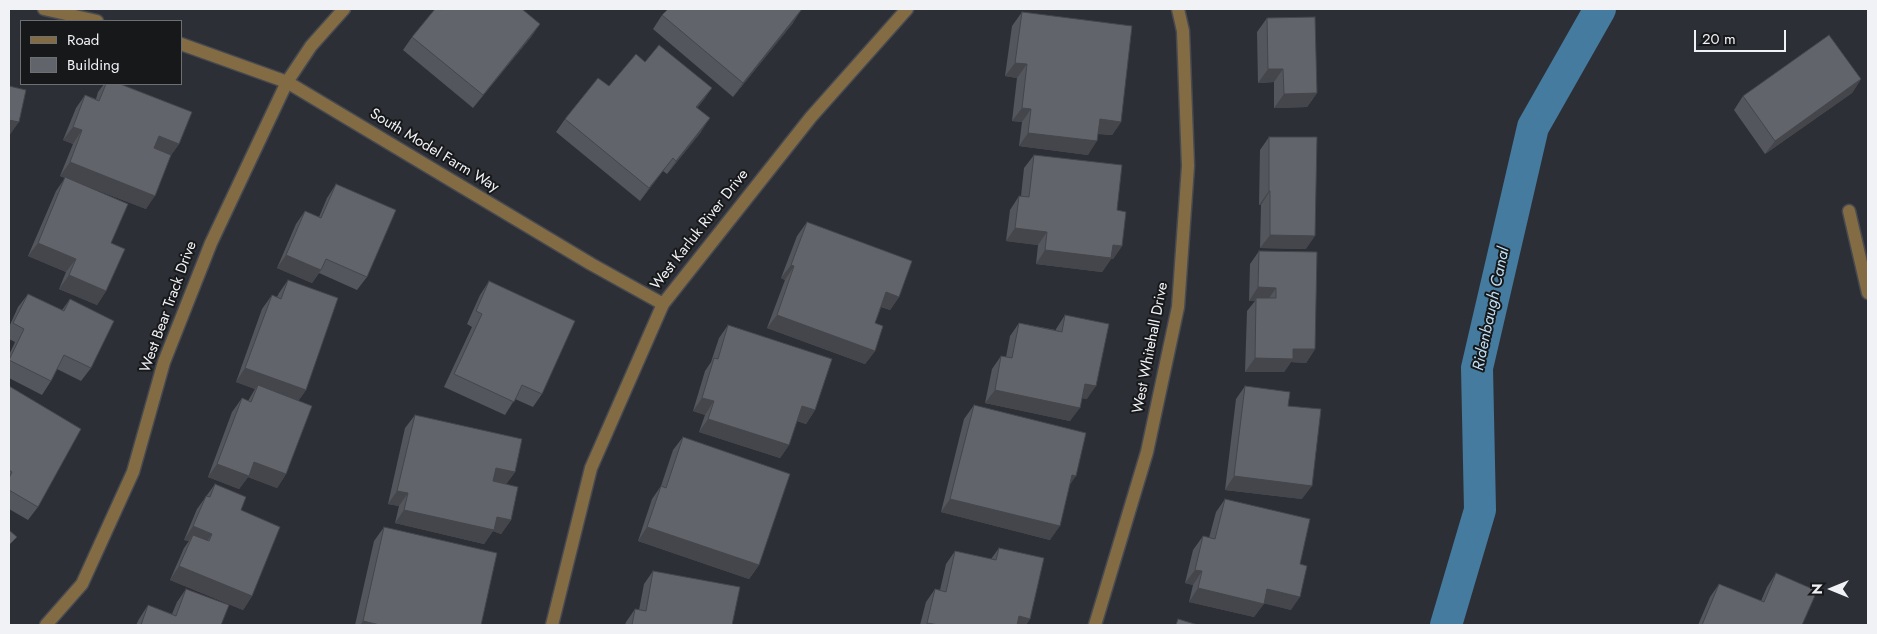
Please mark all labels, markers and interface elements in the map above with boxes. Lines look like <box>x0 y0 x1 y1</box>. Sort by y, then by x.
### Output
legend <box>20 20 182 85</box>
scale bar <box>1697 20 1790 52</box>
text: 20 m <box>1702 28 1736 50</box>
text: Road <box>67 29 99 51</box>
text: Building <box>67 54 119 76</box>
street label: South Model Farm Way <box>366 105 502 197</box>
street label: West Karluk River Drive <box>647 166 753 294</box>
street label: West Bear Track Drive <box>137 239 201 375</box>
water label: Ridenbaugh Canal <box>1470 246 1514 372</box>
street label: West Whitehall Drive <box>1129 281 1173 415</box>
north arrow <box>1807 564 1857 614</box>
text: N <box>1807 583 1827 595</box>

